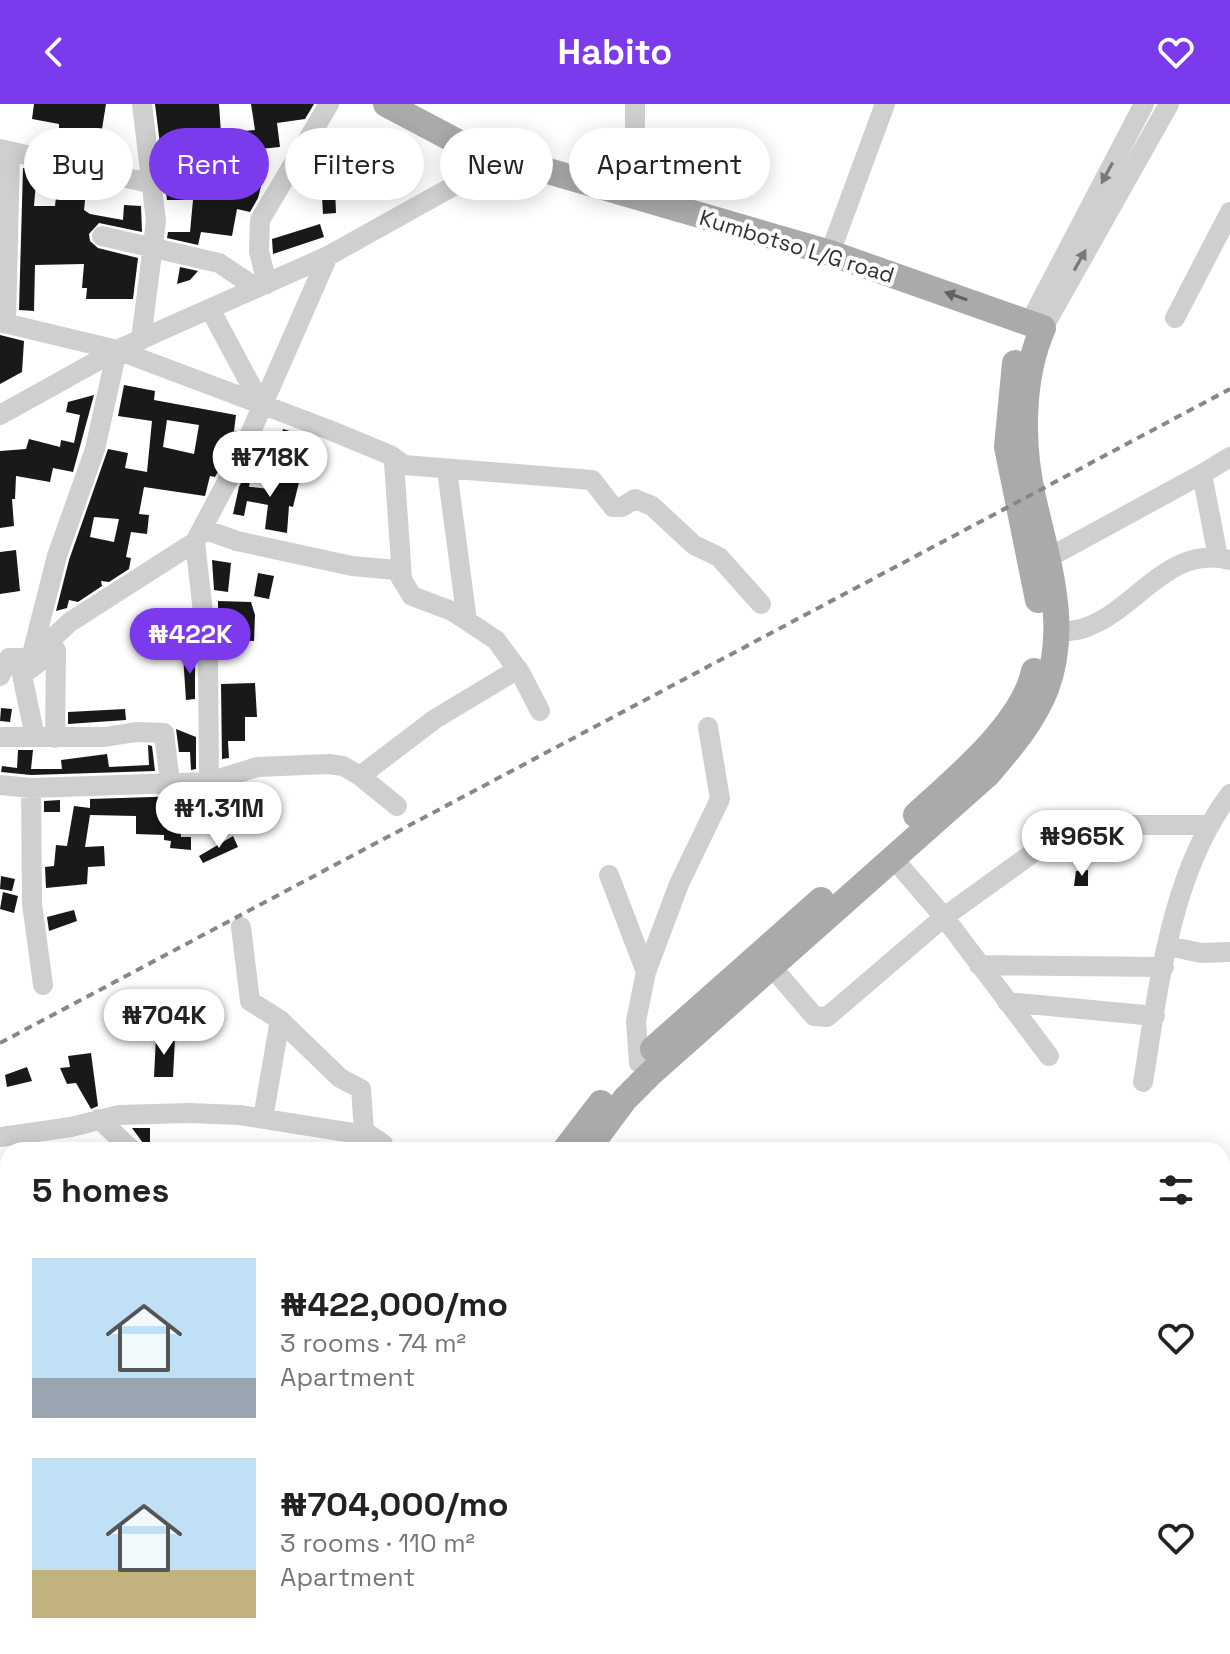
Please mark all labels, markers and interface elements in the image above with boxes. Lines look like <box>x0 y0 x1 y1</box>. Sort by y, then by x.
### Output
text: Habito <box>558 29 672 75</box>
icon: back <box>32 30 76 74</box>
icon: heart <box>1154 30 1198 74</box>
chip: Buy <box>24 128 133 200</box>
chip: Rent <box>149 128 269 200</box>
chip: Filters <box>285 128 424 200</box>
chip: New <box>440 128 553 200</box>
chip: Apartment <box>569 128 770 200</box>
one-way arrow <box>1100 161 1114 184</box>
street label: Kumbotso L/G road <box>696 203 898 289</box>
one-way arrow <box>1073 249 1087 271</box>
one-way arrow <box>944 290 968 302</box>
pin: ₦718K <box>214 431 326 499</box>
text: ₦718K <box>231 440 309 474</box>
pin: ₦422K <box>134 608 246 676</box>
text: ₦422K <box>148 617 232 651</box>
pin: ₦1.31M <box>154 782 284 850</box>
text: ₦1.31M <box>174 791 264 825</box>
pin: ₦965K <box>1026 810 1138 878</box>
text: ₦965K <box>1040 819 1124 853</box>
pin: ₦704K <box>108 989 220 1057</box>
text: ₦704K <box>122 998 206 1032</box>
icon: filters <box>1154 1168 1198 1212</box>
text: 5 homes <box>32 1169 169 1212</box>
text: ₦422,000/mo <box>280 1283 508 1326</box>
icon: home <box>96 1290 192 1386</box>
icon: heart <box>1154 1316 1198 1360</box>
text: 3 rooms · 74 m² <box>280 1326 466 1360</box>
text: Apartment <box>280 1360 415 1394</box>
text: ₦704,000/mo <box>280 1483 508 1526</box>
icon: home <box>96 1490 192 1586</box>
icon: heart <box>1154 1516 1198 1560</box>
text: 3 rooms · 110 m² <box>280 1526 475 1560</box>
text: Apartment <box>280 1560 415 1594</box>

